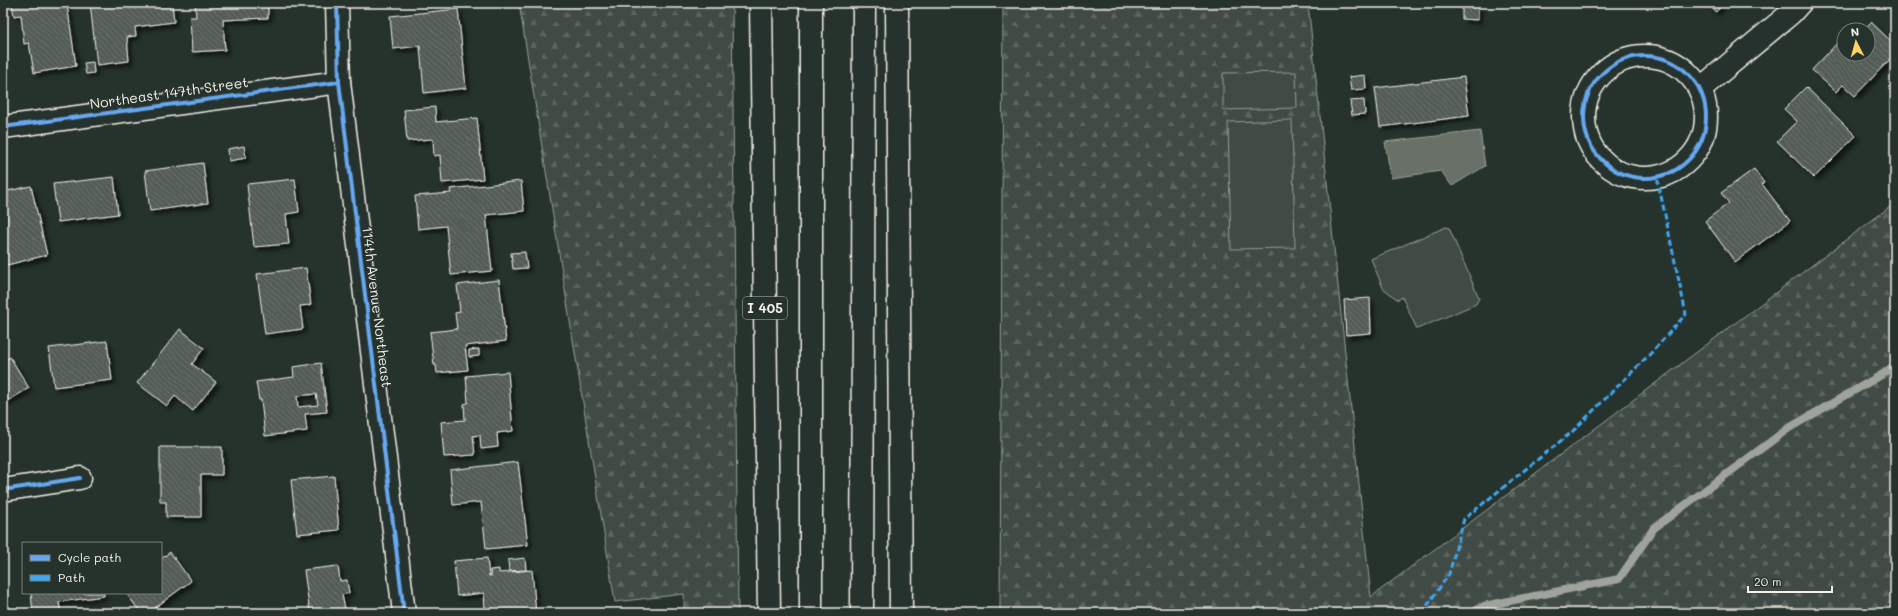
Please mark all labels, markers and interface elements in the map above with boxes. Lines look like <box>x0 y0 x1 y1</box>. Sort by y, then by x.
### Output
north arrow <box>1836 22 1876 62</box>
text: N <box>1850 24 1860 39</box>
street label: Northeast 147th Street <box>88 72 249 113</box>
street label: 114th Avenue Northeast <box>358 225 397 389</box>
road number: I 405 <box>743 297 787 319</box>
legend <box>22 542 162 594</box>
text: Cycle path <box>58 549 121 565</box>
scale bar <box>1748 568 1832 594</box>
text: Path <box>58 569 85 585</box>
text: 20 m <box>1754 573 1782 589</box>

